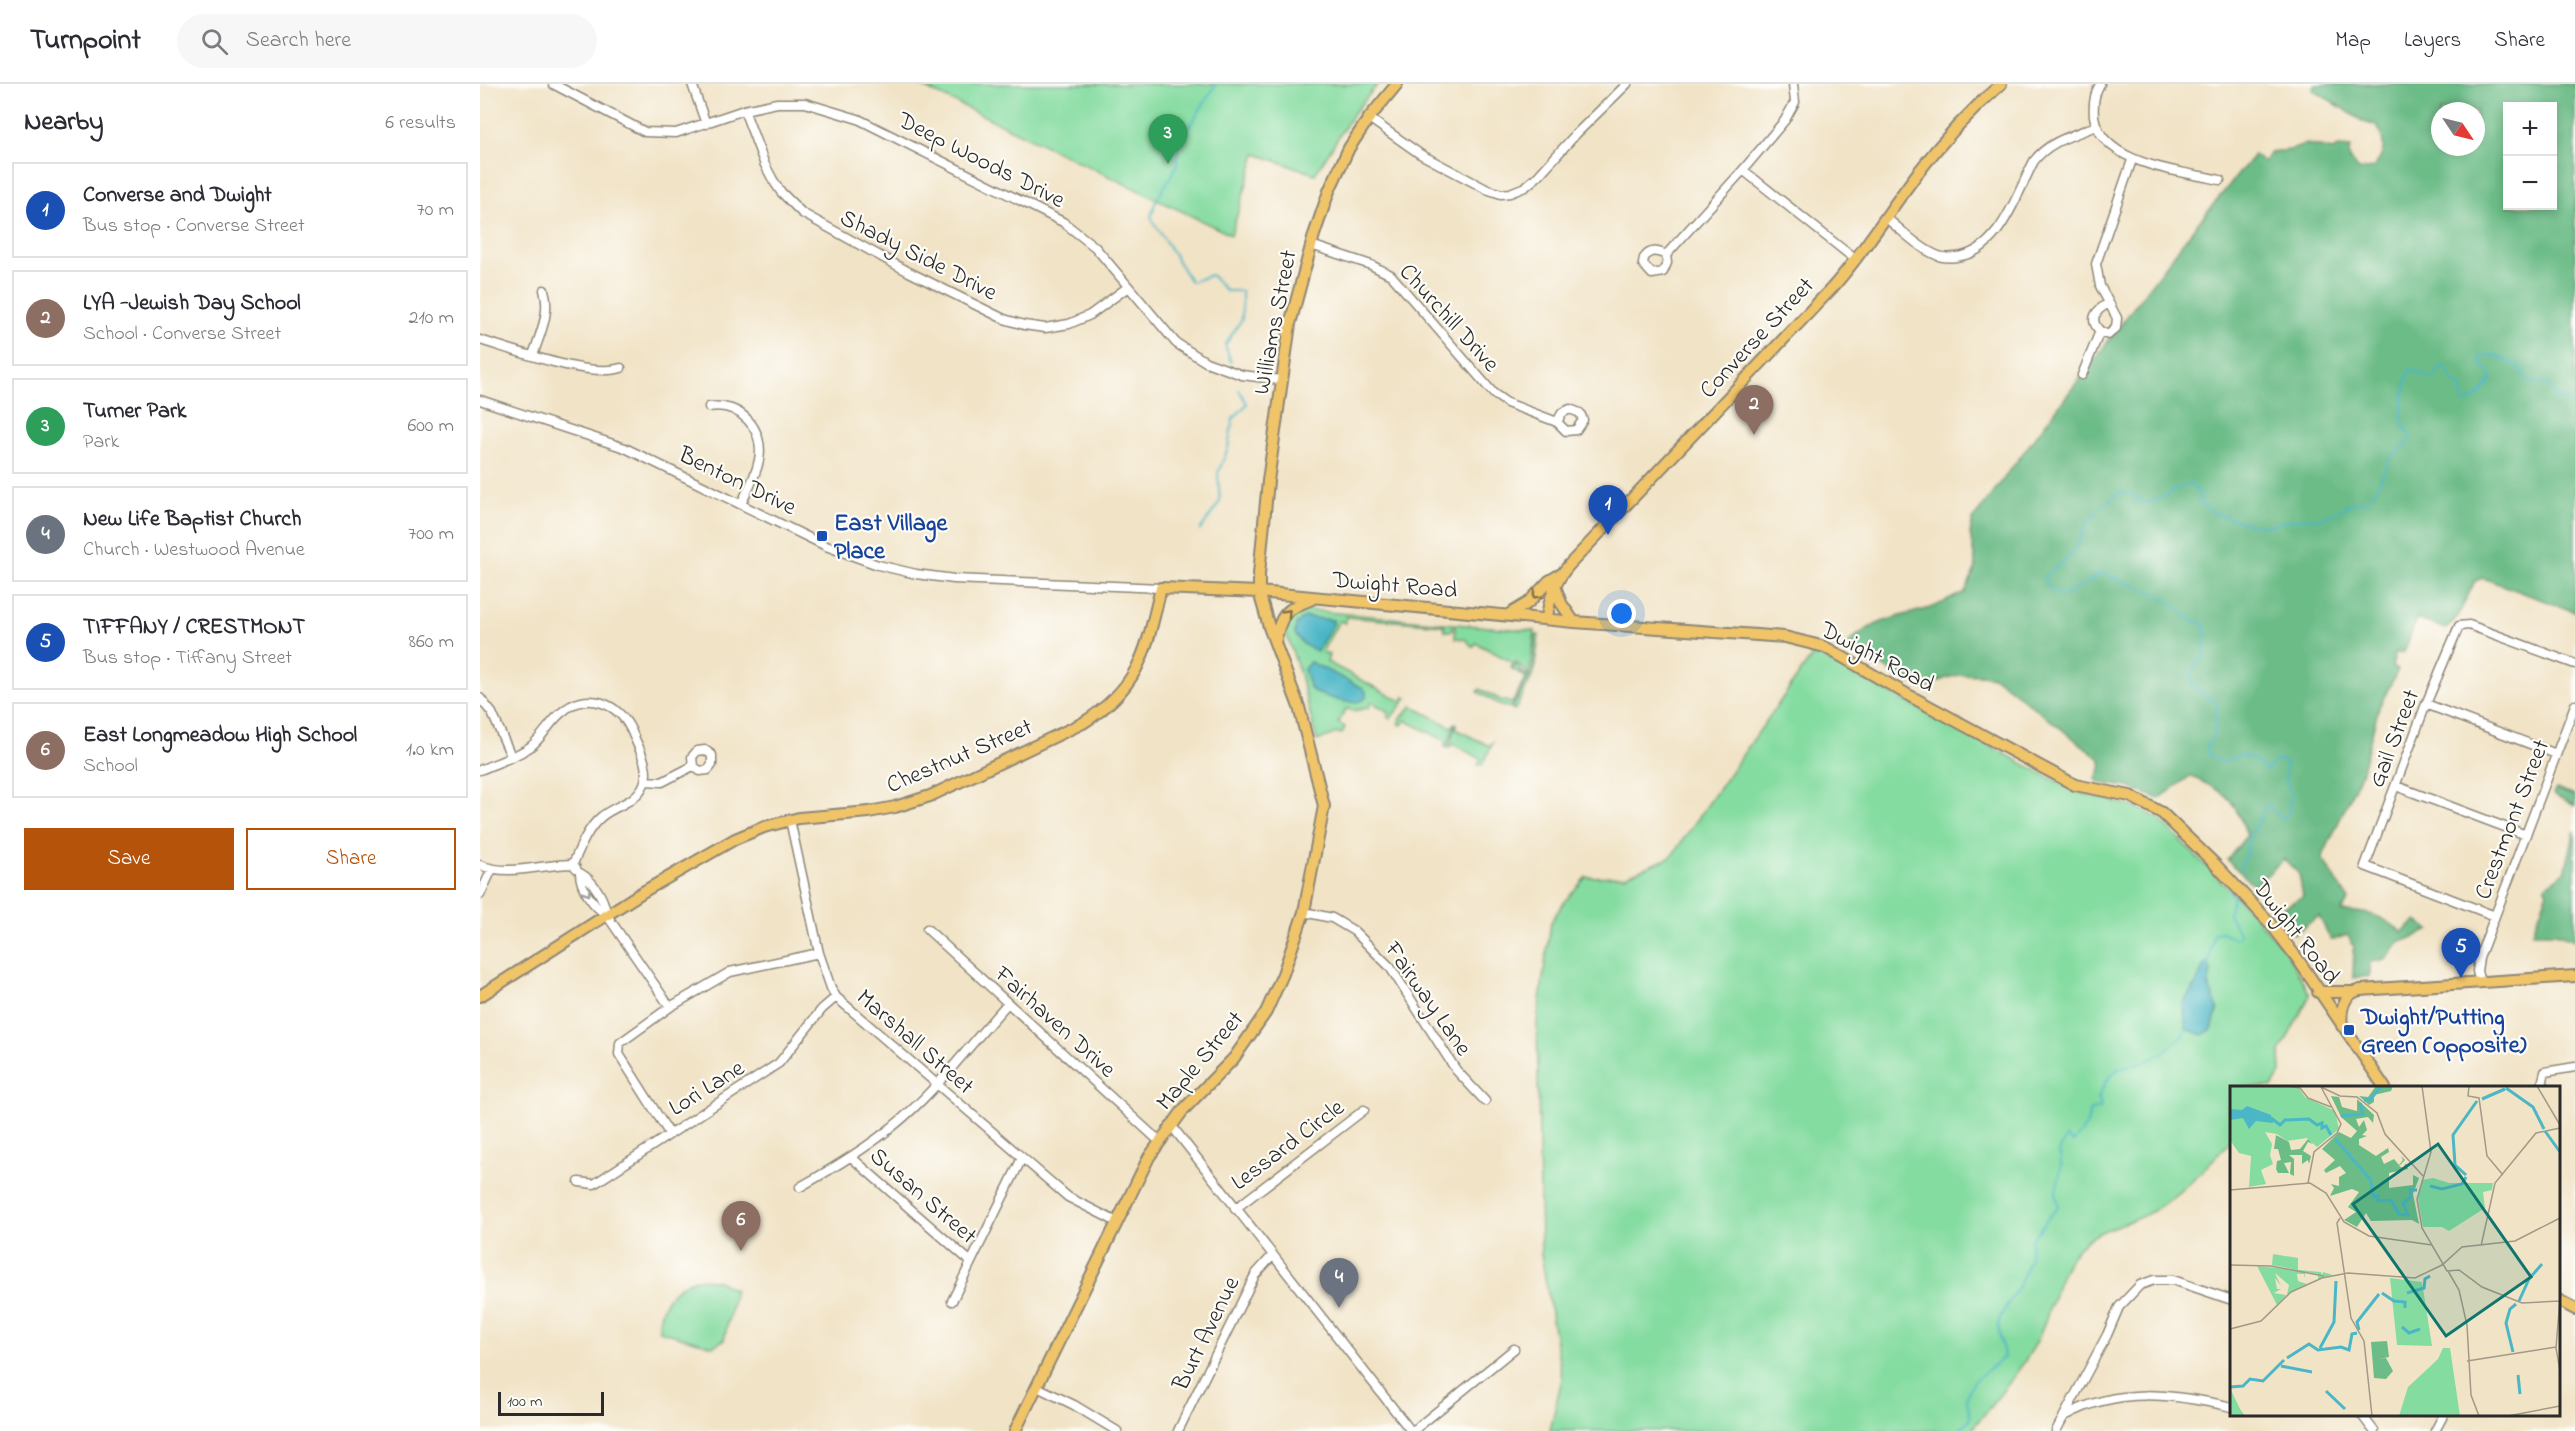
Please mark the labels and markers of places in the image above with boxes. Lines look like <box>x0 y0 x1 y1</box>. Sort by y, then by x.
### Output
pin: 3 <box>1148 115 1188 164</box>
pin: 2 <box>1734 386 1774 435</box>
pin: 1 <box>1588 486 1628 535</box>
place label: East Village Place <box>834 507 948 570</box>
marker: East Village Place <box>815 529 829 543</box>
pin: 5 <box>2442 928 2480 978</box>
place label: Dwight/Putting Green (opposite) <box>2360 1001 2526 1064</box>
marker: Dwight/Putting Green (opposite) <box>2342 1023 2356 1037</box>
pin: 6 <box>722 1202 760 1251</box>
pin: 4 <box>1320 1258 1358 1308</box>

